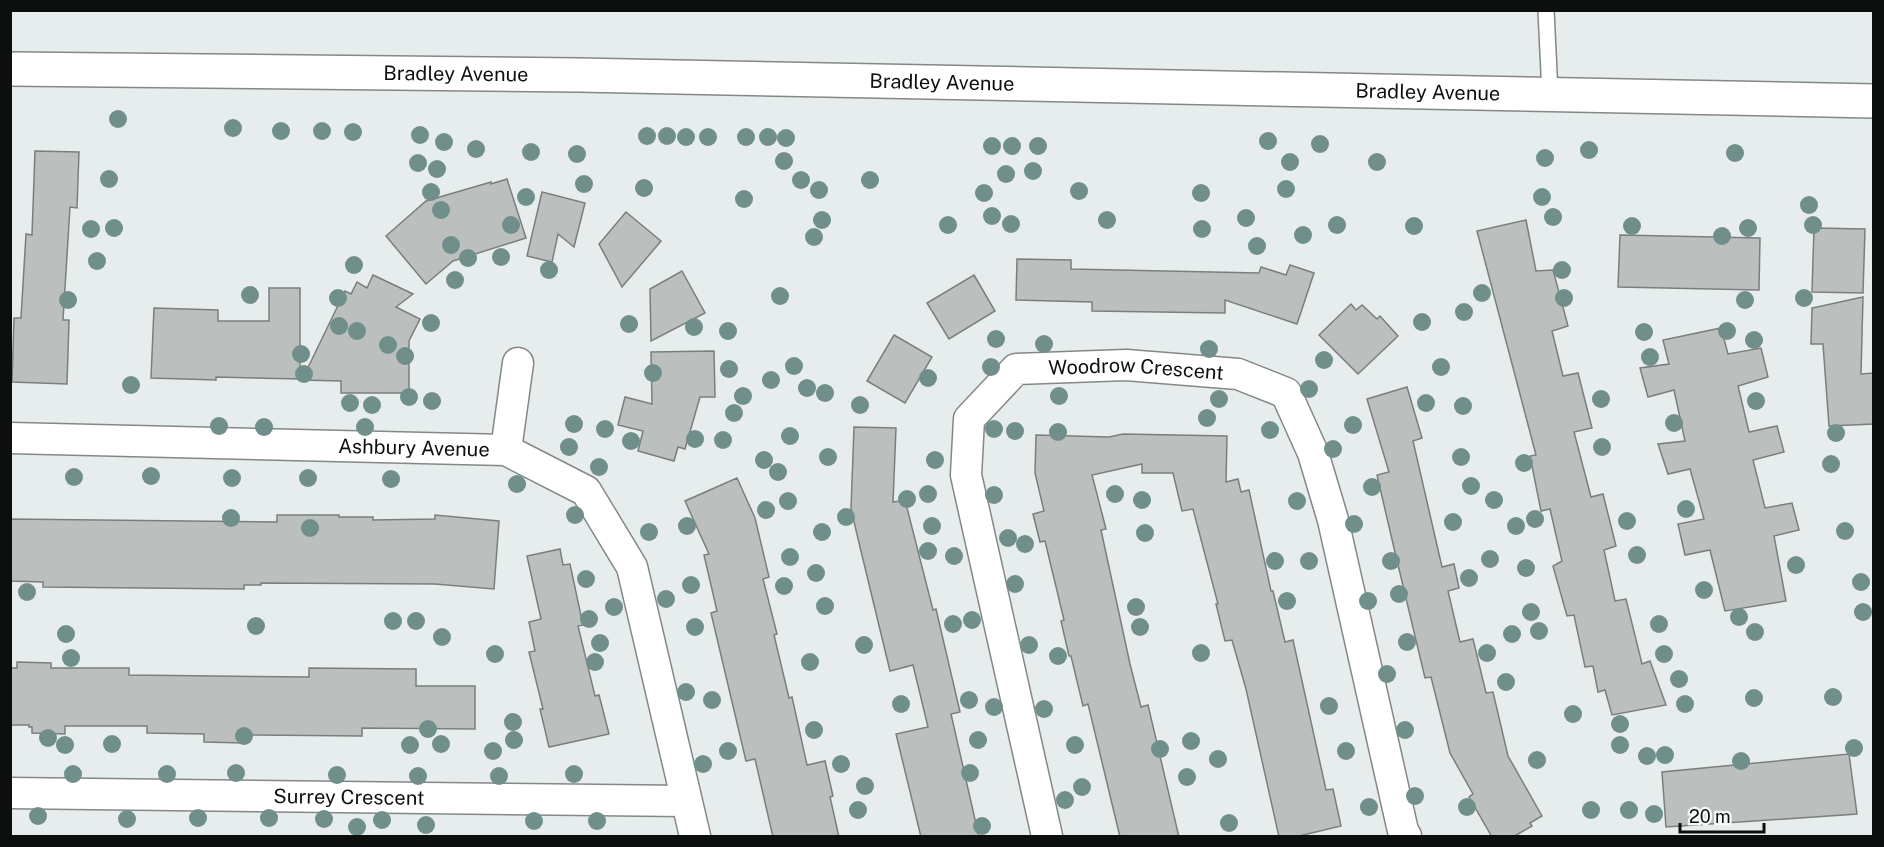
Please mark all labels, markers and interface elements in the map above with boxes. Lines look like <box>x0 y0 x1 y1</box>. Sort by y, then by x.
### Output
street label: Bradley Avenue <box>383 61 529 86</box>
street label: Bradley Avenue <box>869 69 1015 96</box>
street label: Bradley Avenue <box>1355 79 1501 105</box>
street label: Woodrow Crescent <box>1048 353 1225 385</box>
street label: Ashbury Avenue <box>338 434 490 462</box>
street label: Surrey Crescent <box>273 784 425 810</box>
scale bar <box>1680 796 1764 834</box>
text: 20 m <box>1689 806 1731 827</box>

